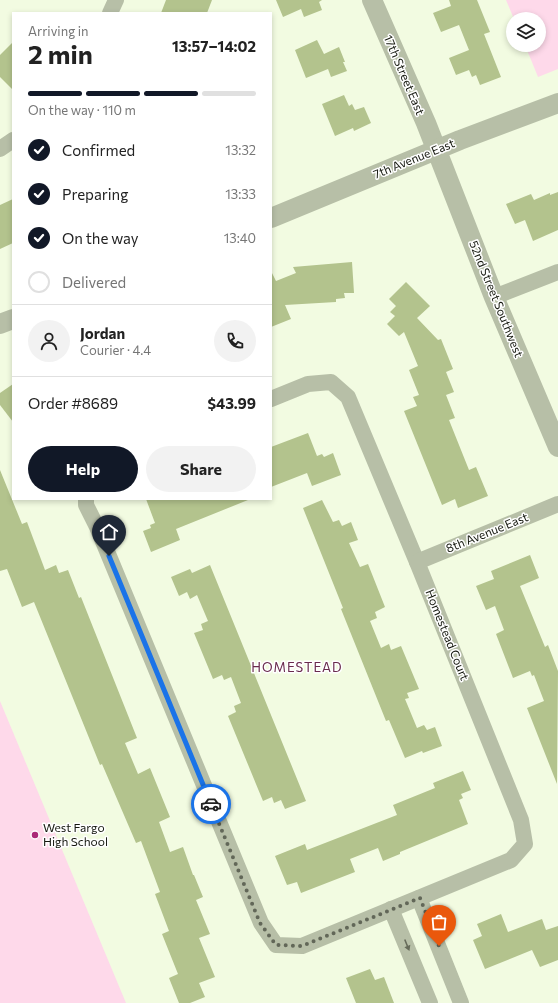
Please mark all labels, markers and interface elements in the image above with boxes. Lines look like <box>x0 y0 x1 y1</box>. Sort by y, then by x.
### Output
map controls <box>506 12 546 52</box>
button: layers <box>506 12 546 52</box>
text: Arriving in <box>28 23 88 39</box>
street label: 17th Street East <box>382 33 428 117</box>
text: 13:57–14:02 <box>172 37 256 55</box>
text: 2 min <box>28 38 93 69</box>
text: On the way · 110 m <box>28 102 136 118</box>
street label: 7th Avenue East <box>371 135 456 181</box>
icon: check <box>28 139 50 161</box>
text: Confirmed <box>62 141 135 159</box>
text: 13:32 <box>225 142 256 158</box>
icon: check <box>28 183 50 205</box>
text: Preparing <box>62 185 128 203</box>
text: 13:33 <box>225 186 256 202</box>
icon: check <box>28 227 50 249</box>
text: On the way <box>62 229 139 247</box>
text: 13:40 <box>224 230 256 246</box>
street label: 52nd Street Southwest <box>467 238 527 359</box>
text: Delivered <box>62 273 126 291</box>
button: person <box>28 320 70 362</box>
button: phone <box>214 320 256 362</box>
text: Jordan <box>80 324 125 342</box>
text: Courier · 4.4 <box>80 342 151 358</box>
text: Order #8689 <box>28 394 118 412</box>
text: $43.99 <box>207 394 256 412</box>
button: Help <box>28 446 138 492</box>
button: Share <box>146 446 256 492</box>
street label: 8th Avenue East <box>443 509 530 555</box>
pin <box>92 515 126 556</box>
icon: home <box>98 521 120 543</box>
street label: Homestead Court <box>423 587 473 682</box>
district label: HOMESTEAD <box>251 659 343 675</box>
courier <box>191 784 231 824</box>
icon: car <box>200 793 222 815</box>
place label: West Fargo High School <box>43 820 108 848</box>
marker: West Fargo High School <box>30 830 40 840</box>
pin <box>422 905 456 946</box>
icon: bag <box>428 911 450 933</box>
one-way arrow <box>404 940 410 952</box>

